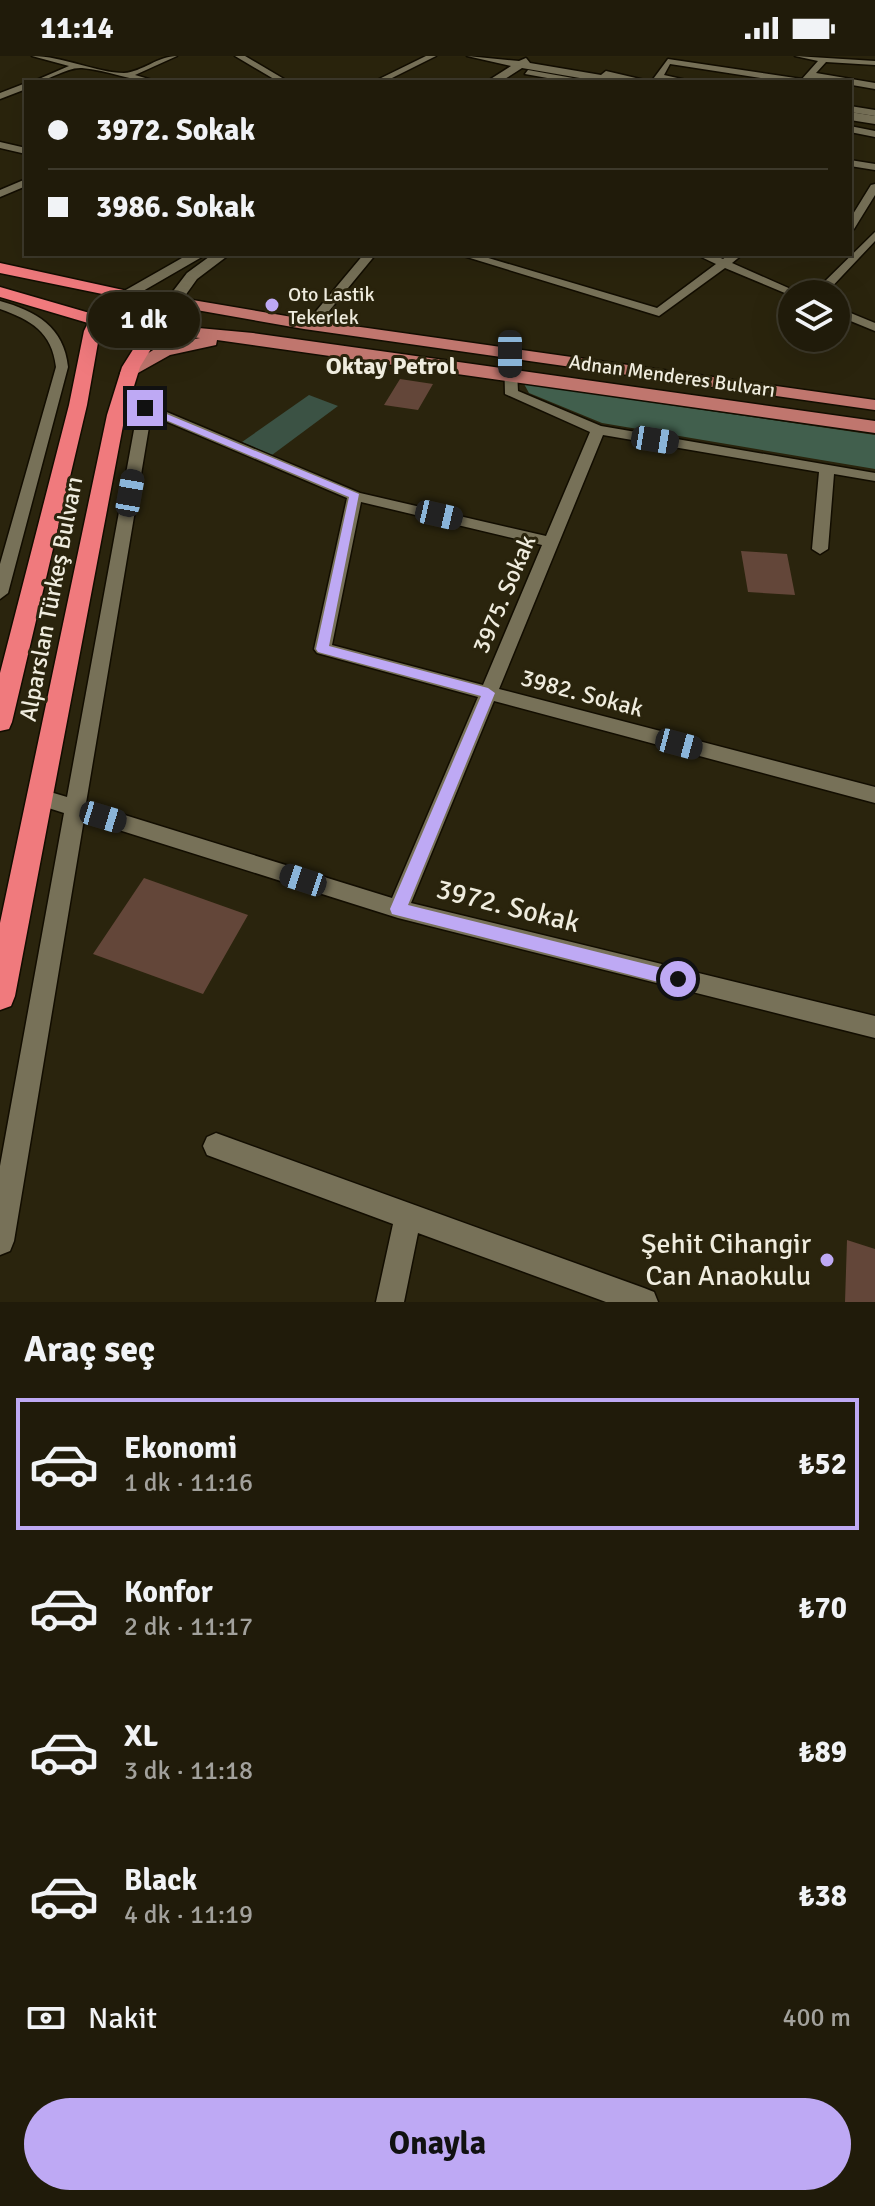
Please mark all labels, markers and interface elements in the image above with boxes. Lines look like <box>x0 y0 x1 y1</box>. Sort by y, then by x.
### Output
text: 11:14 <box>40 10 114 47</box>
text: 3972. Sokak <box>96 112 255 149</box>
text: 3986. Sokak <box>96 189 255 226</box>
map controls <box>778 280 850 352</box>
button: layers <box>778 280 850 352</box>
place label: Oto Lastik Tekerlek <box>288 282 375 330</box>
callout: 1 dk <box>89 292 201 348</box>
marker: Oto Lastik Tekerlek <box>263 296 281 314</box>
text: 1 dk <box>120 304 168 336</box>
car <box>498 330 522 378</box>
street label: Adnan Menderes Bulvarı <box>567 349 777 403</box>
district label: Oktay Petrol <box>326 351 457 381</box>
route end <box>127 390 163 426</box>
car <box>629 424 681 456</box>
car <box>114 467 146 519</box>
street label: Alparslan Türkeş Bulvarı <box>13 474 89 724</box>
car <box>413 498 465 532</box>
street label: 3975. Sokak <box>466 530 542 658</box>
street label: 3982. Sokak <box>518 662 646 724</box>
car <box>653 726 705 762</box>
car <box>77 799 129 835</box>
car <box>276 861 330 899</box>
street label: 3972. Sokak <box>433 872 583 940</box>
route start <box>660 961 696 997</box>
place label: Şehit Cihangir Can Anaokulu <box>641 1227 812 1293</box>
marker: Şehit Cihangir Can Anaokulu <box>818 1251 836 1269</box>
text: Araç seç <box>24 1327 155 1372</box>
icon: car <box>28 1428 100 1500</box>
text: Ekonomi <box>124 1430 237 1467</box>
text: ₺52 <box>798 1446 847 1483</box>
text: 1 dk · 11:16 <box>124 1467 253 1499</box>
icon: car <box>28 1572 100 1644</box>
text: Konfor <box>124 1574 213 1611</box>
text: ₺70 <box>798 1590 847 1627</box>
text: 2 dk · 11:17 <box>124 1611 253 1643</box>
icon: car <box>28 1716 100 1788</box>
text: XL <box>124 1718 158 1755</box>
text: ₺89 <box>798 1734 847 1771</box>
text: 3 dk · 11:18 <box>124 1755 253 1787</box>
icon: car <box>28 1860 100 1932</box>
text: Black <box>124 1862 197 1899</box>
text: ₺38 <box>798 1878 847 1915</box>
text: 4 dk · 11:19 <box>124 1899 253 1931</box>
icon: cash <box>24 1996 68 2040</box>
text: Nakit <box>88 2000 157 2037</box>
text: 400 m <box>782 2002 851 2034</box>
button: Onayla <box>24 2098 851 2190</box>

